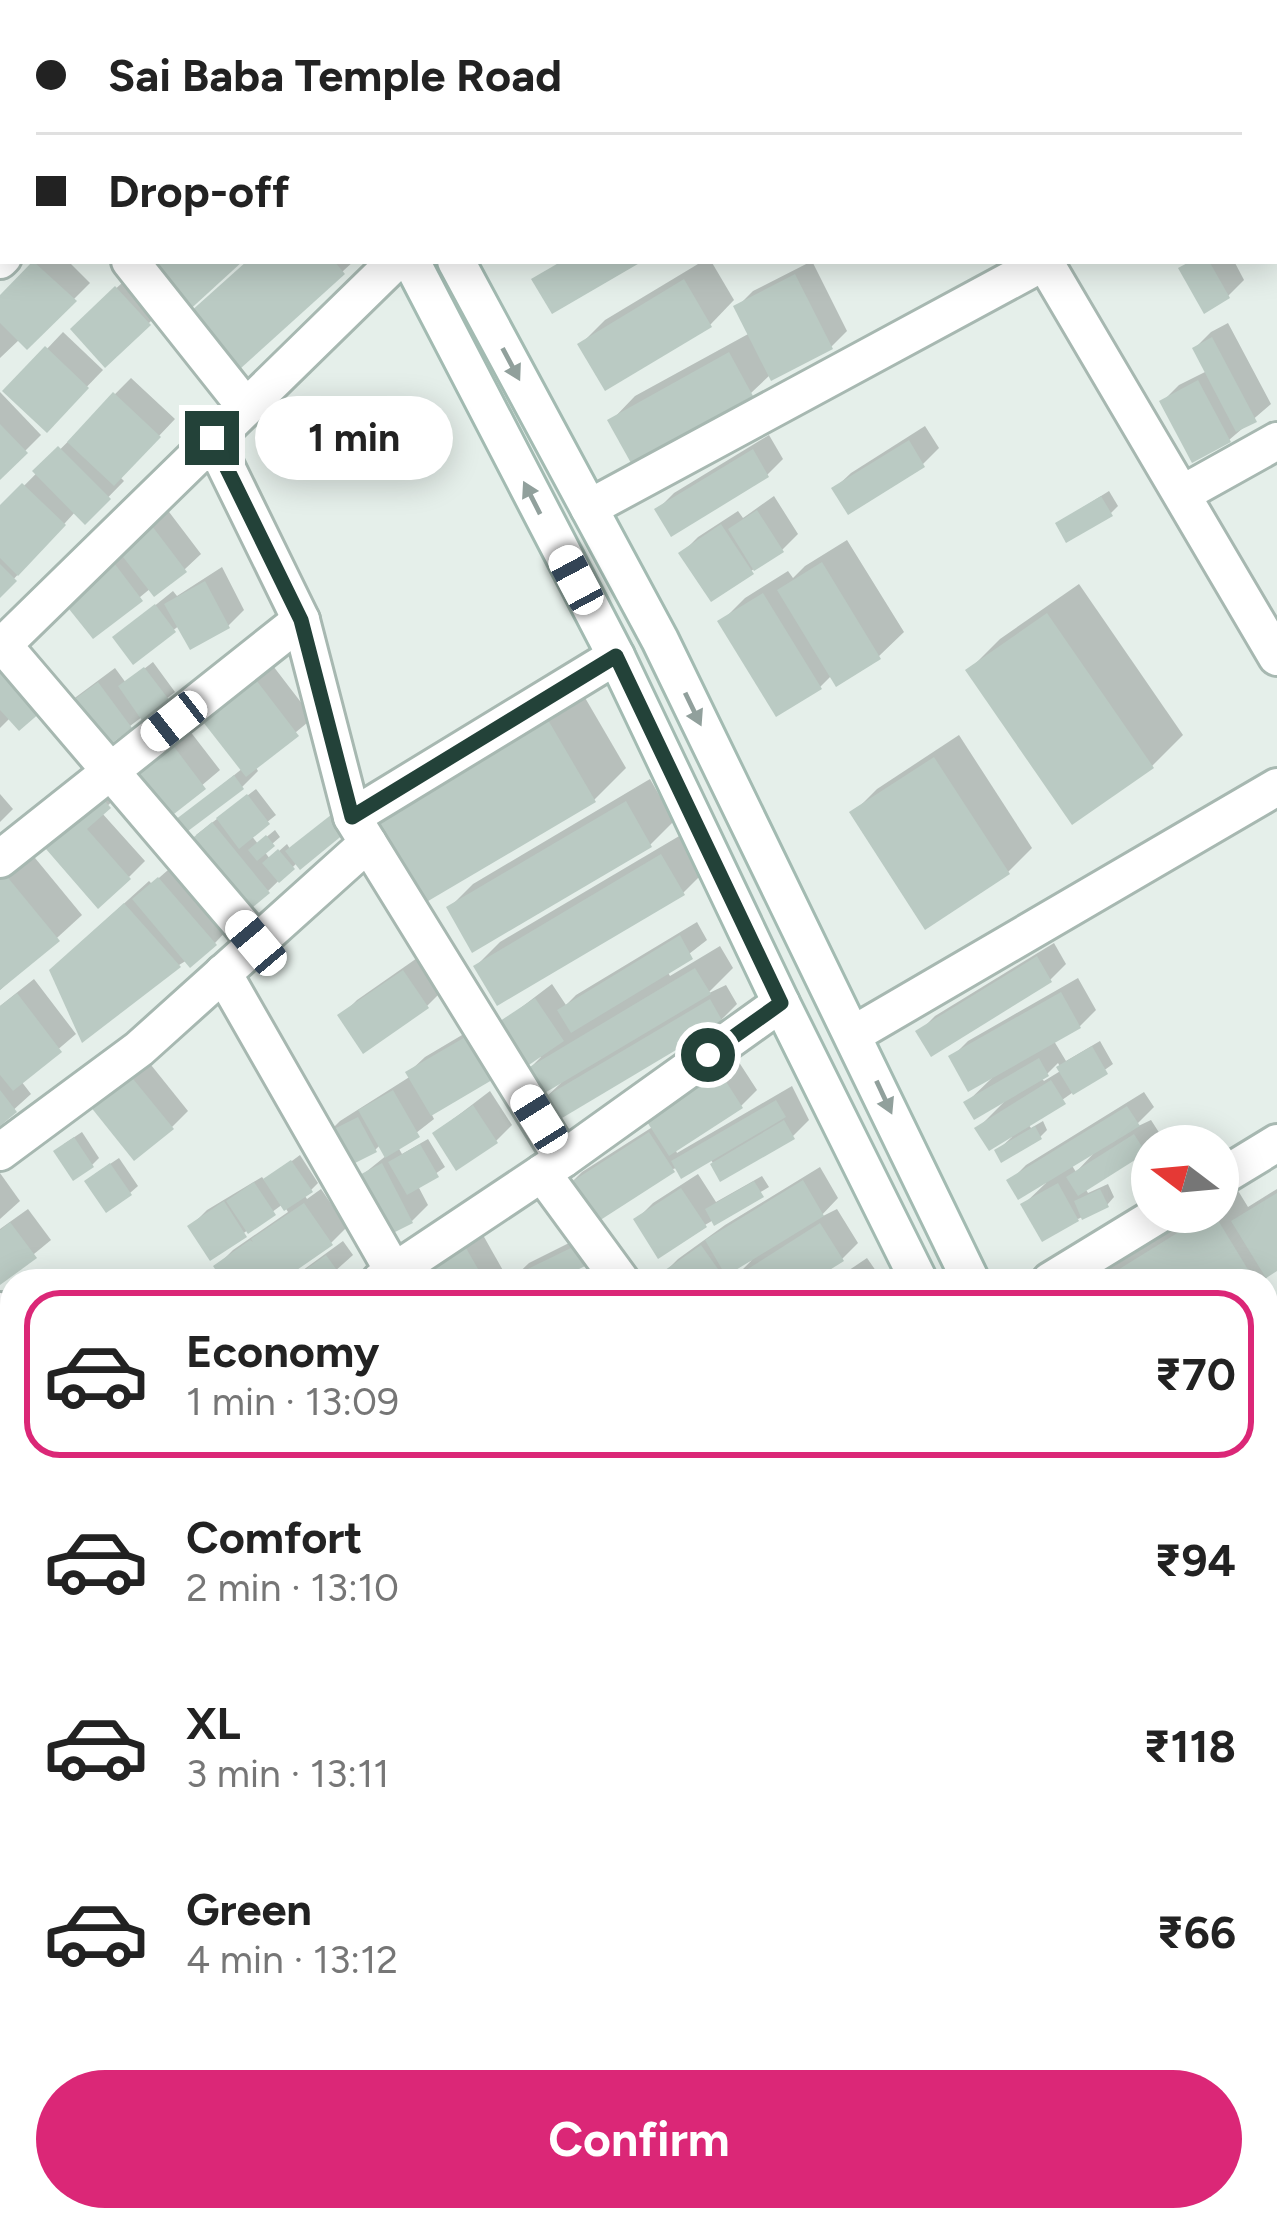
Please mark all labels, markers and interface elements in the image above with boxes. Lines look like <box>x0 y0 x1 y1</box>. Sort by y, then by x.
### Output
text: Sai Baba Temple Road <box>108 48 562 102</box>
text: Drop-off <box>108 164 290 218</box>
one-way arrow <box>500 347 521 382</box>
callout: 1 min <box>254 396 452 480</box>
route end <box>185 411 239 465</box>
text: 1 min <box>308 414 400 461</box>
one-way arrow <box>523 481 543 516</box>
car <box>543 540 609 620</box>
car <box>135 685 213 757</box>
one-way arrow <box>683 692 703 727</box>
car <box>219 904 293 982</box>
route start <box>681 1028 735 1082</box>
car <box>505 1079 573 1159</box>
one-way arrow <box>873 1080 893 1114</box>
north arrow <box>1131 1125 1239 1233</box>
map controls <box>1131 1125 1239 1233</box>
icon: car <box>42 1320 150 1428</box>
text: Economy <box>186 1324 379 1378</box>
text: ₹70 <box>1155 1347 1236 1401</box>
text: 1 min · 13:09 <box>186 1378 399 1425</box>
icon: car <box>42 1506 150 1614</box>
text: Comfort <box>186 1510 362 1564</box>
text: ₹94 <box>1154 1533 1236 1587</box>
text: 2 min · 13:10 <box>186 1564 399 1611</box>
icon: car <box>42 1692 150 1800</box>
text: XL <box>186 1696 241 1750</box>
text: ₹118 <box>1143 1719 1236 1773</box>
text: 3 min · 13:11 <box>186 1750 389 1797</box>
icon: car <box>42 1878 150 1986</box>
text: Green <box>186 1882 312 1936</box>
text: ₹66 <box>1157 1905 1236 1959</box>
text: 4 min · 13:12 <box>186 1936 398 1983</box>
button: Confirm <box>36 2070 1242 2208</box>

